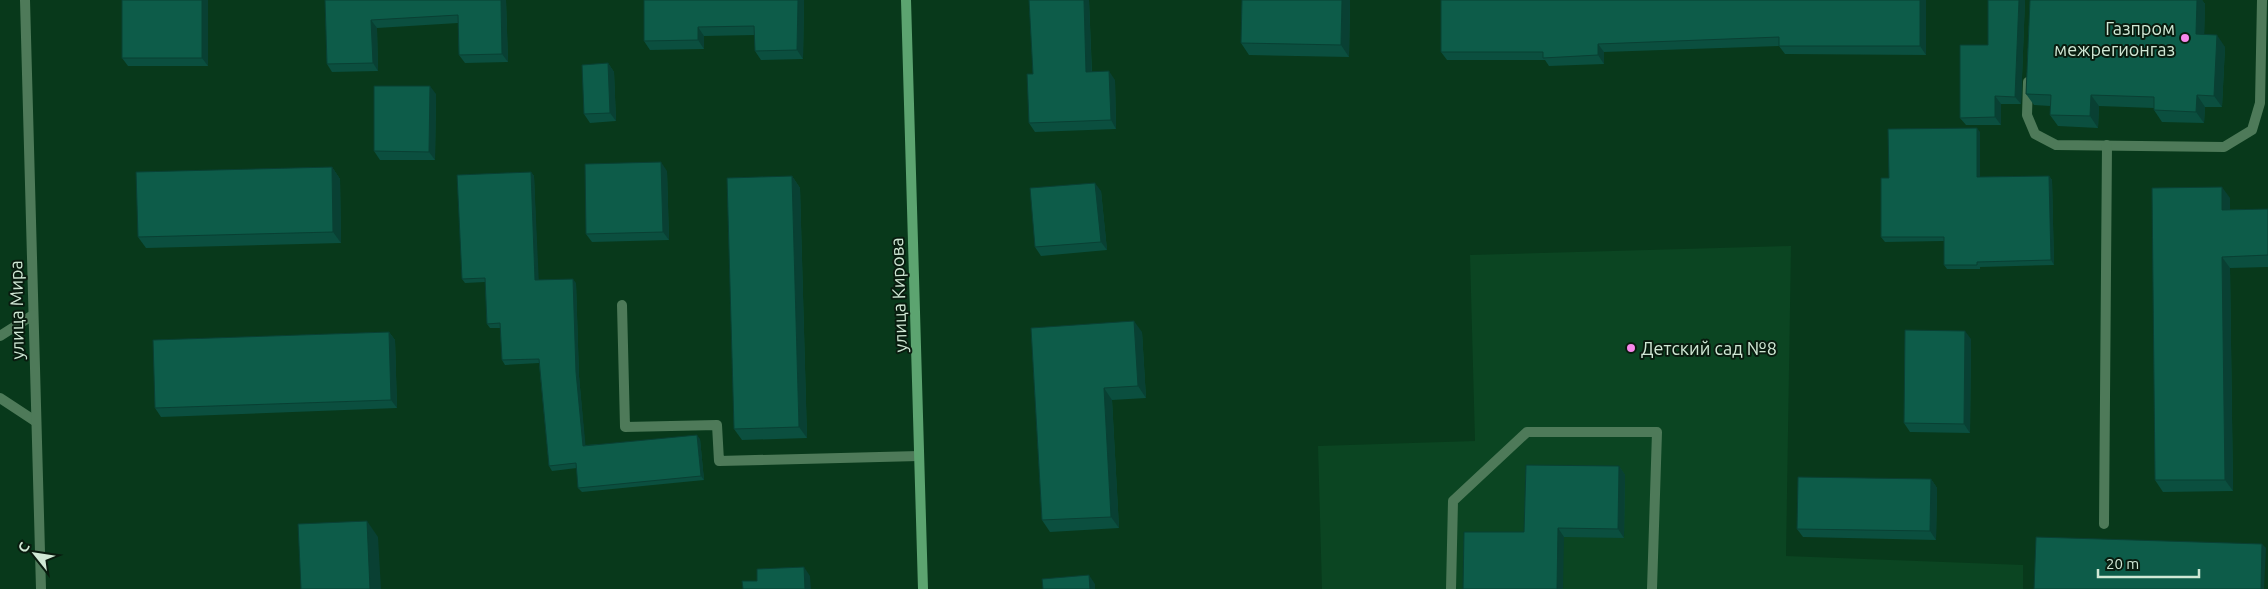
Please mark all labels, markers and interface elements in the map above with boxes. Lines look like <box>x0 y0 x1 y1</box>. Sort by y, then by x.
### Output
place label: Газпром межрегионгаз <box>2054 18 2175 59</box>
marker: Газпром межрегионгаз <box>2179 32 2191 44</box>
street label: улица Кирова <box>886 237 910 353</box>
street label: улица Мира <box>5 260 27 360</box>
place label: Детский сад №8 <box>1641 338 1777 358</box>
marker: Детский сад №8 <box>1625 342 1637 354</box>
north arrow <box>10 529 60 579</box>
text: С <box>15 540 33 555</box>
scale bar <box>2098 546 2199 578</box>
text: 20 m <box>2106 555 2139 572</box>

